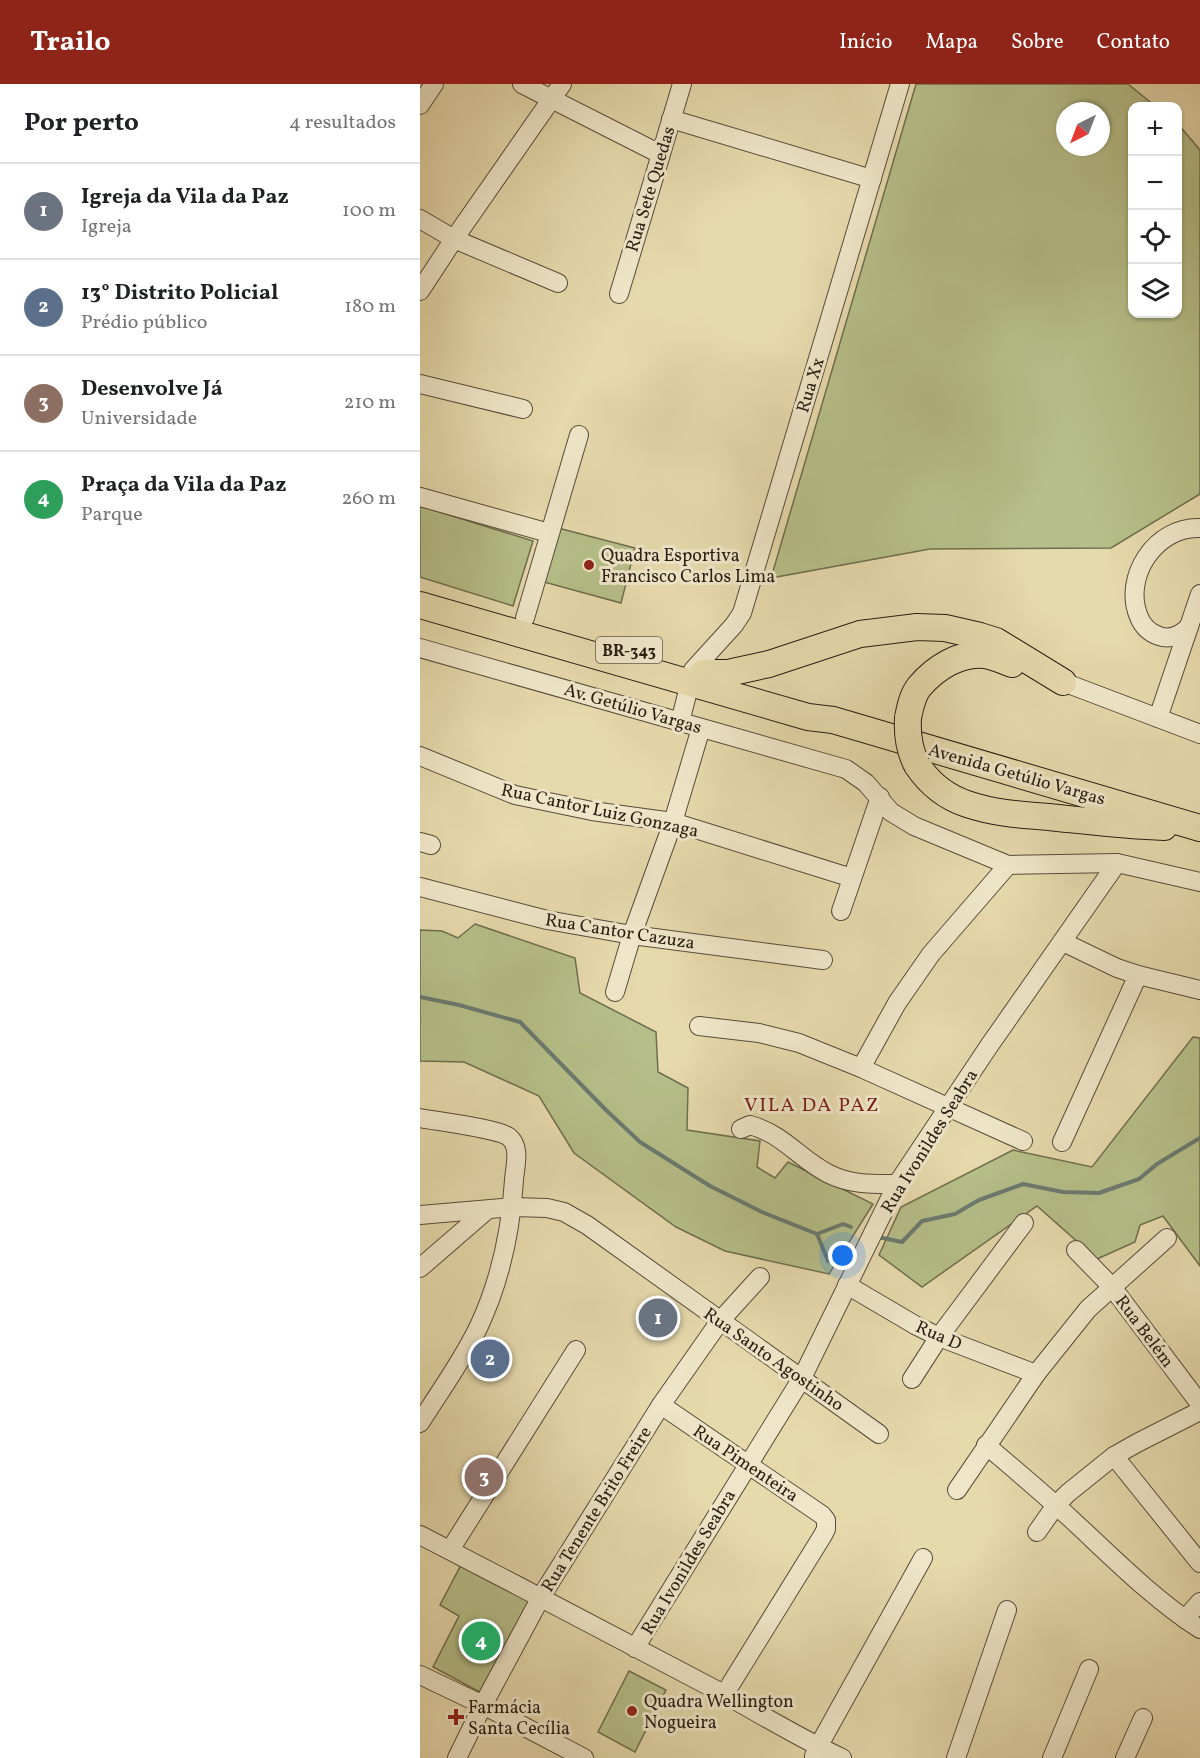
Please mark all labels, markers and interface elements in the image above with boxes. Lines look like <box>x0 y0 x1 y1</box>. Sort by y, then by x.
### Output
text: Trailo <box>30 23 111 62</box>
text: Início <box>839 28 892 57</box>
text: Mapa <box>925 28 978 57</box>
text: Sobre <box>1011 28 1064 57</box>
text: Contato <box>1097 28 1170 57</box>
north arrow <box>1056 102 1110 156</box>
map controls <box>1128 102 1182 318</box>
button: + <box>1128 102 1182 156</box>
text: Por perto <box>24 105 139 141</box>
text: 4 resultados <box>289 109 396 137</box>
street label: Rua Sete Quedas <box>620 123 682 255</box>
button: − <box>1128 156 1182 210</box>
text: Igreja da Vila da Paz <box>81 182 289 213</box>
text: 1 <box>39 197 48 225</box>
text: 100 m <box>342 197 396 225</box>
button: locate <box>1128 210 1182 264</box>
text: Igreja <box>81 213 132 241</box>
button: layers <box>1128 264 1182 318</box>
text: 13° Distrito Policial <box>81 278 279 309</box>
text: 2 <box>38 293 49 321</box>
text: 180 m <box>344 293 396 321</box>
text: Prédio público <box>81 309 207 337</box>
street label: Rua Xx <box>791 355 832 416</box>
text: Desenvolve Já <box>81 374 223 405</box>
text: 3 <box>38 389 49 417</box>
text: 210 m <box>344 389 396 417</box>
text: Universidade <box>81 405 197 433</box>
text: Praça da Vila da Paz <box>81 470 286 501</box>
text: 4 <box>37 485 50 513</box>
text: 260 m <box>341 485 396 513</box>
text: Parque <box>81 501 143 529</box>
place label: Quadra Esportiva Francisco Carlos Lima <box>601 544 775 590</box>
marker: Quadra Esportiva Francisco Carlos Lima <box>582 558 596 572</box>
road number: BR-343 <box>596 637 662 663</box>
street label: Av. Getúlio Vargas <box>561 678 704 741</box>
street label: Avenida Getúlio Vargas <box>925 738 1108 813</box>
street label: Rua Cantor Luiz Gonzaga <box>499 778 701 845</box>
street label: Rua Cantor Cazuza <box>543 908 696 957</box>
street label: Rua Ivonildes Seabra <box>876 1065 985 1219</box>
district label: VILA DA PAZ <box>744 1092 880 1120</box>
your location <box>828 1241 857 1270</box>
street label: Rua Belém <box>1108 1291 1179 1373</box>
pin: 1 <box>638 1296 678 1340</box>
street label: Rua Santo Agostinho <box>698 1302 848 1418</box>
street label: Rua D <box>911 1315 965 1358</box>
pin: 2 <box>470 1336 510 1382</box>
street label: Rua Pimenteira <box>687 1420 803 1509</box>
street label: Rua Tenente Brito Freire <box>536 1422 659 1597</box>
pin: 3 <box>464 1454 504 1500</box>
street label: Rua Ivonildes Seabra <box>636 1485 743 1640</box>
pin: 4 <box>462 1618 500 1664</box>
place label: Quadra Wellington Nogueira <box>644 1690 794 1736</box>
place label: Farmácia Santa Cecília <box>468 1696 570 1742</box>
marker: Quadra Wellington Nogueira <box>625 1704 639 1718</box>
marker: Farmácia Santa Cecília <box>449 1710 463 1724</box>

